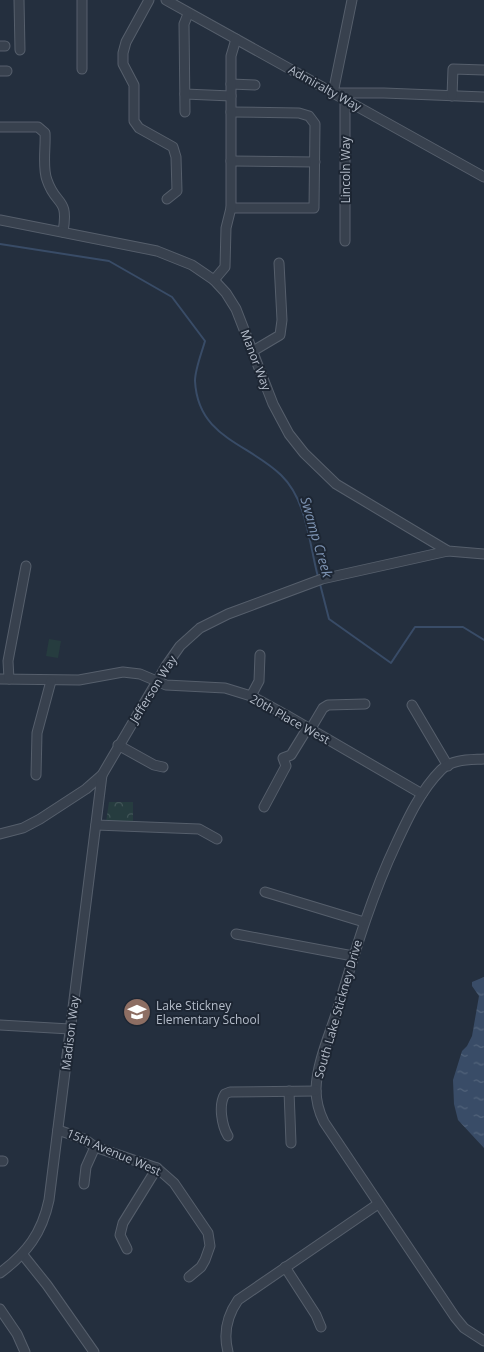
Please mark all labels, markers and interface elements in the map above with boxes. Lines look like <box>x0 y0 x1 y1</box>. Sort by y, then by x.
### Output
street label: Admiralty Way <box>286 61 365 116</box>
street label: Lincoln Way <box>337 136 354 203</box>
street label: Manor Way <box>237 327 276 394</box>
water label: Swamp Creek <box>296 494 338 581</box>
street label: Jefferson Way <box>125 651 181 727</box>
street label: 20th Place West <box>247 690 333 748</box>
street label: South Lake Stickney Drive <box>310 937 366 1080</box>
street label: Madison Way <box>57 994 83 1071</box>
school or university icon: Lake Stickney Elementary School <box>122 997 152 1027</box>
place label: Lake Stickney Elementary School <box>156 997 260 1028</box>
street label: 15th Avenue West <box>64 1124 164 1180</box>

